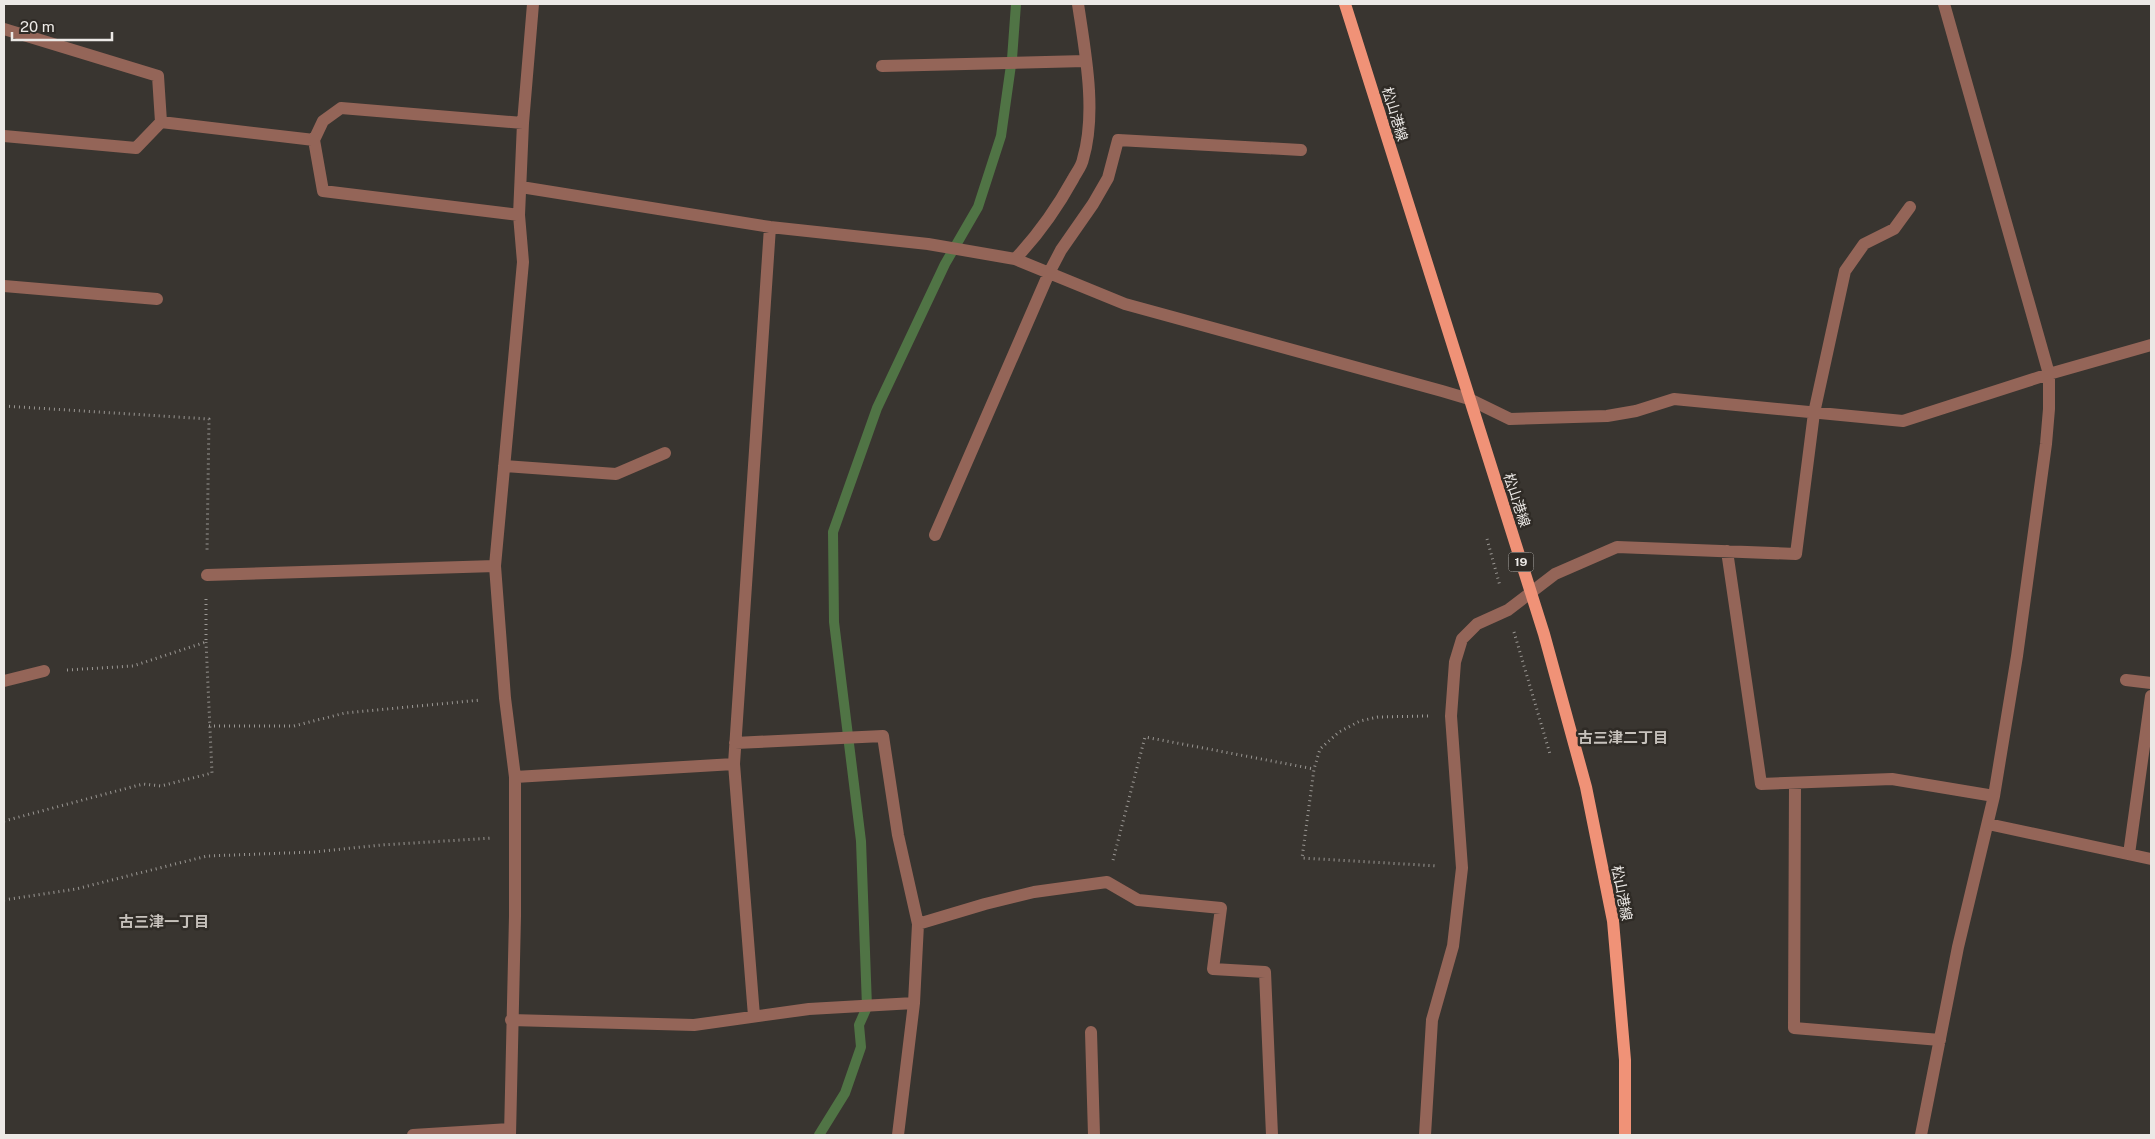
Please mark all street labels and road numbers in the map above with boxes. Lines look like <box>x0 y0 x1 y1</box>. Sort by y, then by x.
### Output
street label: 松山港線 <box>1379 85 1411 143</box>
street label: 松山港線 <box>1501 471 1533 529</box>
road number: 19 <box>1508 552 1534 572</box>
street label: 松山港線 <box>1609 864 1635 922</box>

